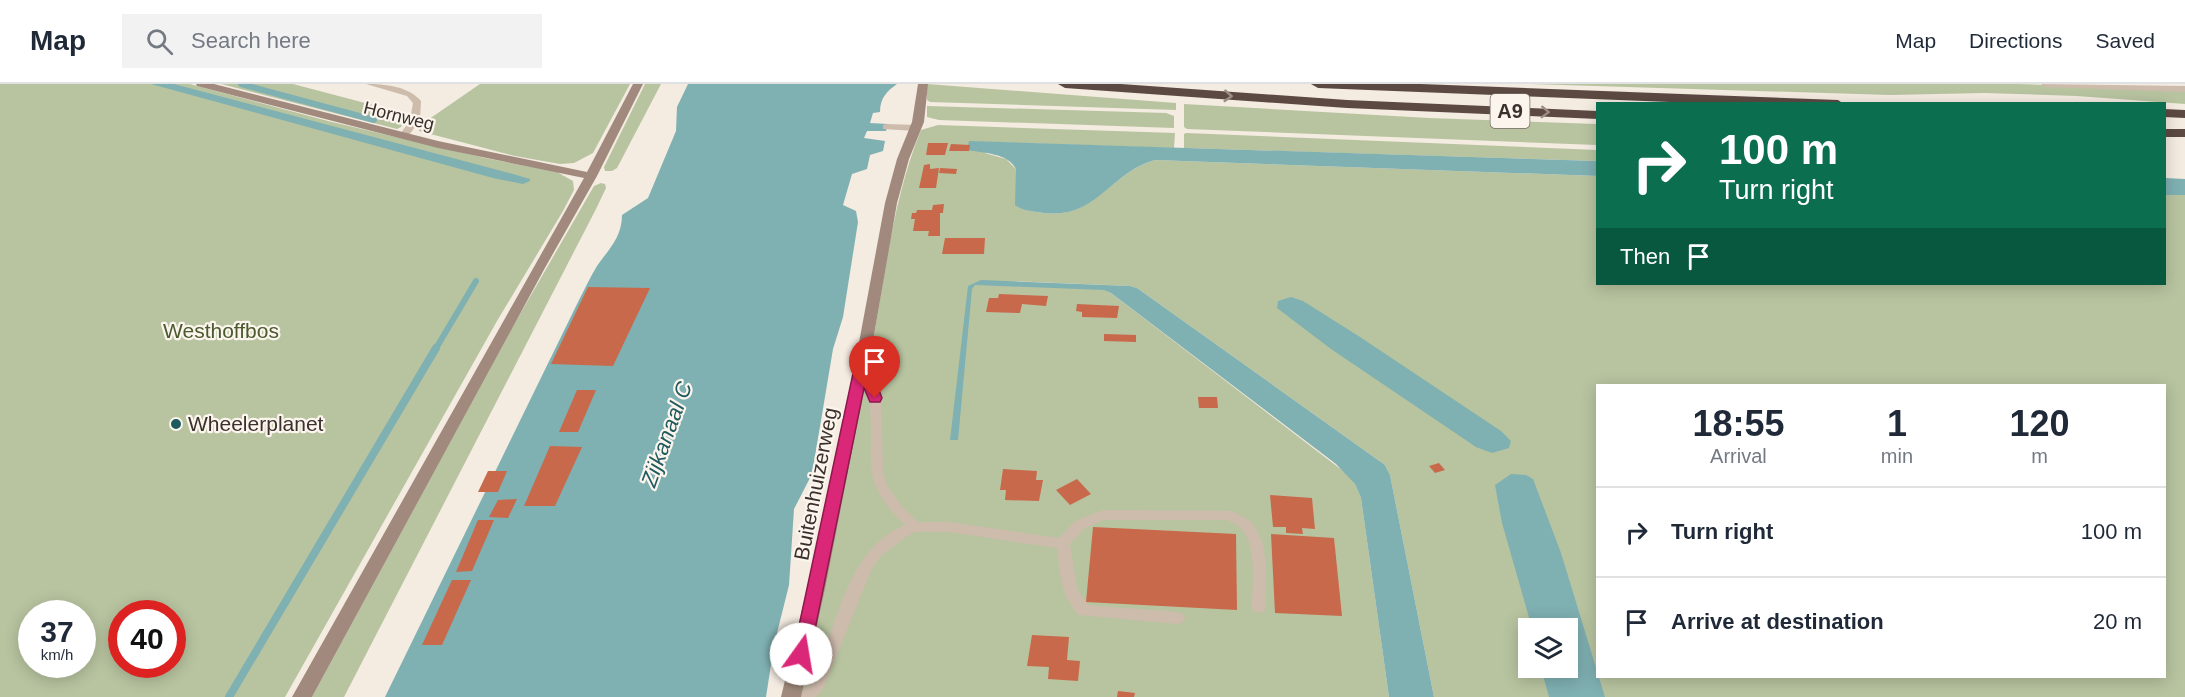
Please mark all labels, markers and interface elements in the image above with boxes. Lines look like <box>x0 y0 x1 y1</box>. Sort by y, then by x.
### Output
search box <box>122 14 542 68</box>
text: Map <box>30 25 86 56</box>
icon: search <box>143 25 176 58</box>
text: Search here <box>191 28 311 53</box>
text: Map <box>1895 29 1936 52</box>
text: Directions <box>1969 29 2062 52</box>
text: Saved <box>2095 29 2155 52</box>
one-way arrow <box>1224 90 1233 103</box>
road number: A9 <box>1490 94 1530 128</box>
street label: Hornweg <box>362 98 436 134</box>
one-way arrow <box>1540 106 1549 119</box>
icon: right <box>1620 126 1698 204</box>
text: 100 m <box>1719 126 1838 173</box>
text: Turn right <box>1719 175 1834 205</box>
icon: arrive <box>1682 240 1715 273</box>
text: Then <box>1620 244 1670 269</box>
park label: Westhoffbos <box>163 319 279 342</box>
pin <box>849 336 900 398</box>
icon: arrive <box>858 345 891 378</box>
water label: Zijkanaal C <box>636 378 697 491</box>
text: 18:55 <box>1692 403 1784 444</box>
text: 1 <box>1887 403 1907 444</box>
text: 120 <box>2009 403 2070 444</box>
street label: Buitenhuizerweg <box>789 406 842 562</box>
place label: Wheelerplanet <box>188 412 324 435</box>
marker: Wheelerplanet <box>169 417 183 431</box>
text: Arrival <box>1710 445 1767 467</box>
text: min <box>1881 445 1913 467</box>
text: m <box>2031 445 2048 467</box>
icon: right <box>1620 516 1653 549</box>
text: Turn right <box>1671 519 1773 544</box>
text: 100 m <box>2081 519 2142 544</box>
speed limit sign: 40 <box>108 600 186 678</box>
icon: arrive <box>1620 606 1653 639</box>
text: Arrive at destination <box>1671 609 1884 634</box>
text: 20 m <box>2093 609 2142 634</box>
text: 37 <box>40 615 74 648</box>
map controls <box>1518 618 1578 678</box>
button: layers <box>1518 618 1578 678</box>
position arrow <box>769 622 833 686</box>
text: km/h <box>41 646 73 663</box>

